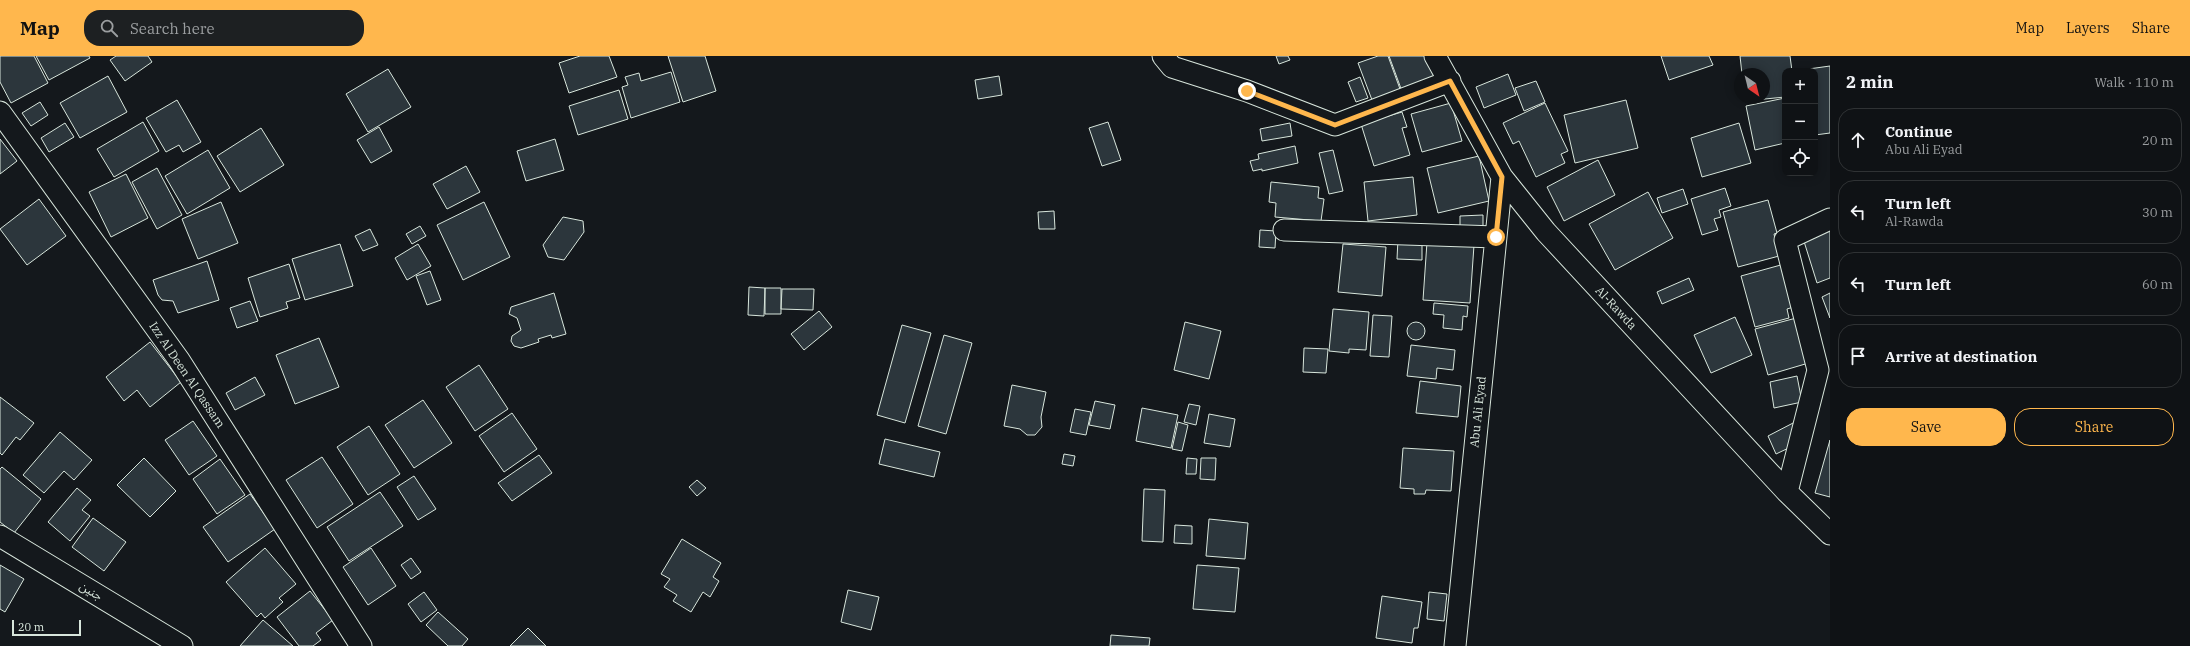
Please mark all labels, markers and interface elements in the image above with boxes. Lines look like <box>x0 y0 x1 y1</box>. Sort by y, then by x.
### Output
search box <box>84 10 364 46</box>
text: Map <box>20 16 60 40</box>
icon: search <box>98 17 120 39</box>
text: Search here <box>130 19 214 38</box>
text: Map <box>2016 19 2044 37</box>
text: Layers <box>2066 19 2110 37</box>
text: Share <box>2132 19 2170 37</box>
north arrow <box>1734 68 1770 104</box>
map controls <box>1782 68 1818 176</box>
button: + <box>1782 68 1818 104</box>
text: 2 min <box>1846 71 1894 93</box>
text: Walk · 110 m <box>2095 74 2174 91</box>
route end <box>1238 82 1256 100</box>
button: − <box>1782 104 1818 140</box>
text: Continue <box>1885 122 1952 141</box>
icon: ahead <box>1847 129 1869 151</box>
text: 20 m <box>2142 132 2173 149</box>
button: locate <box>1782 140 1818 176</box>
text: Abu Ali Eyad <box>1885 141 1963 158</box>
text: Turn left <box>1885 194 1951 213</box>
icon: left <box>1847 201 1869 223</box>
text: 30 m <box>2142 204 2173 221</box>
text: Al-Rawda <box>1885 213 1944 230</box>
route start <box>1487 228 1505 246</box>
icon: left <box>1847 273 1869 295</box>
text: Turn left <box>1885 275 1951 294</box>
text: 60 m <box>2142 276 2173 293</box>
street label: Al-Rawda <box>1592 283 1641 333</box>
street label: Izz Al Deen Al Qassam <box>146 319 229 431</box>
icon: arrive <box>1847 345 1869 367</box>
text: Arrive at destination <box>1885 347 2037 366</box>
street label: Abu Ali Eyad <box>1466 376 1489 448</box>
button: Save <box>1846 408 2006 446</box>
button: Share <box>2014 408 2174 446</box>
street label: جنين <box>77 578 106 603</box>
scale bar <box>12 618 81 637</box>
text: 20 m <box>18 620 44 634</box>

